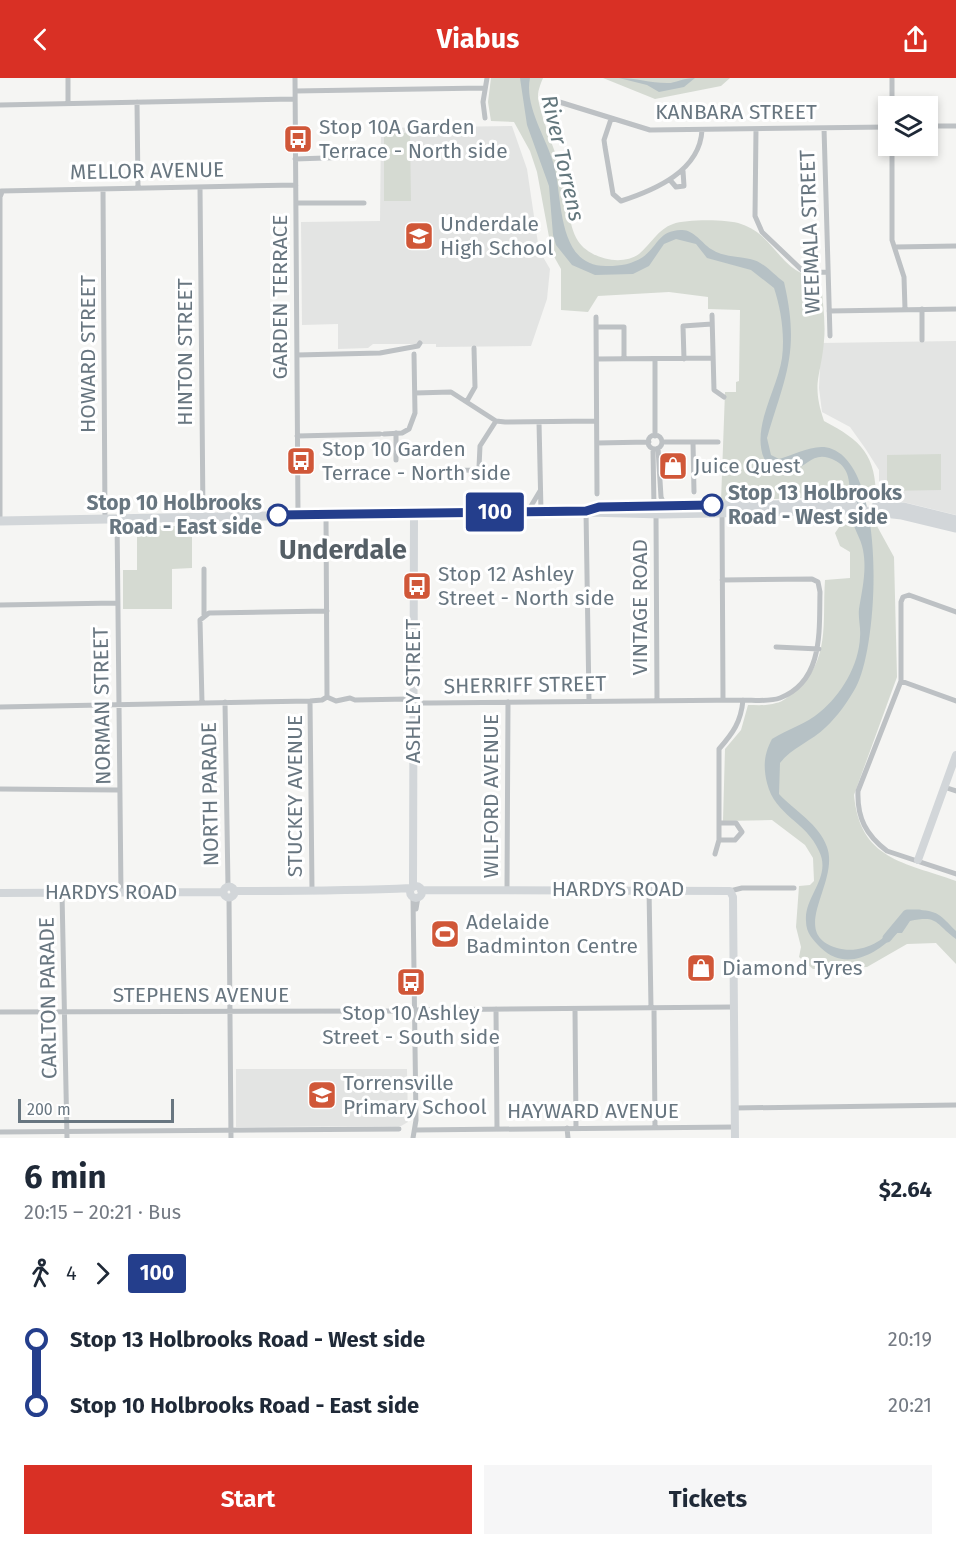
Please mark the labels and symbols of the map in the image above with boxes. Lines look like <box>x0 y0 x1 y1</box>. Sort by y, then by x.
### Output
water label: River Torrens <box>535 92 591 224</box>
street label: KANBARA STREET <box>655 99 817 125</box>
place label: Stop 10A Garden Terrace - North side <box>319 114 508 164</box>
bus stop icon: Stop 10A Garden Terrace - North side <box>282 123 314 155</box>
street label: WEEMALA STREET <box>794 149 826 314</box>
street label: MELLOR AVENUE <box>70 157 224 185</box>
place label: Underdale High School <box>440 211 553 261</box>
street label: GARDEN TERRACE <box>267 215 293 379</box>
school or university icon: Underdale High School <box>403 220 435 252</box>
street label: HOWARD STREET <box>75 275 101 433</box>
street label: HINTON STREET <box>172 278 198 426</box>
place label: Stop 10 Garden Terrace - North side <box>322 436 511 486</box>
bus stop icon: Stop 10 Garden Terrace - North side <box>285 445 317 477</box>
shop icon: Juice Quest <box>657 450 689 482</box>
place label: Juice Quest <box>694 453 801 479</box>
place label: Stop 13 Holbrooks Road - West side <box>728 480 902 530</box>
place label: Stop 10 Holbrooks Road - East side <box>87 490 262 540</box>
line badge: 100 <box>460 492 530 532</box>
marker: Stop 13 Holbrooks Road - West side <box>701 494 723 516</box>
marker: Stop 10 Holbrooks Road - East side <box>267 504 289 526</box>
district label: Underdale <box>279 534 407 566</box>
street label: VINTAGE ROAD <box>627 539 653 675</box>
place label: Stop 12 Ashley Street - North side <box>438 561 614 611</box>
bus stop icon: Stop 12 Ashley Street - North side <box>401 570 433 602</box>
street label: ASHLEY STREET <box>400 619 426 763</box>
street label: NORMAN STREET <box>88 627 116 785</box>
street label: SHERRIFF STREET <box>443 671 607 699</box>
street label: WILFORD AVENUE <box>478 714 504 878</box>
street label: STUCKEY AVENUE <box>282 715 308 877</box>
street label: NORTH PARADE <box>196 722 224 866</box>
street label: HARDYS ROAD <box>552 876 684 902</box>
street label: HARDYS ROAD <box>45 879 177 905</box>
place label: Adelaide Badminton Centre <box>466 909 638 959</box>
street label: CARLTON PARADE <box>34 917 62 1079</box>
sports icon: Adelaide Badminton Centre <box>429 918 461 950</box>
shop icon: Diamond Tyres <box>685 952 717 984</box>
place label: Diamond Tyres <box>722 955 863 981</box>
bus stop icon: Stop 10 Ashley Street - South side <box>395 966 427 998</box>
street label: STEPHENS AVENUE <box>113 982 289 1008</box>
place label: Stop 10 Ashley Street - South side <box>322 1000 500 1050</box>
place label: Torrensville Primary School <box>343 1070 487 1120</box>
school or university icon: Torrensville Primary School <box>306 1079 338 1111</box>
scale bar <box>18 1096 174 1124</box>
street label: HAYWARD AVENUE <box>507 1098 679 1124</box>

